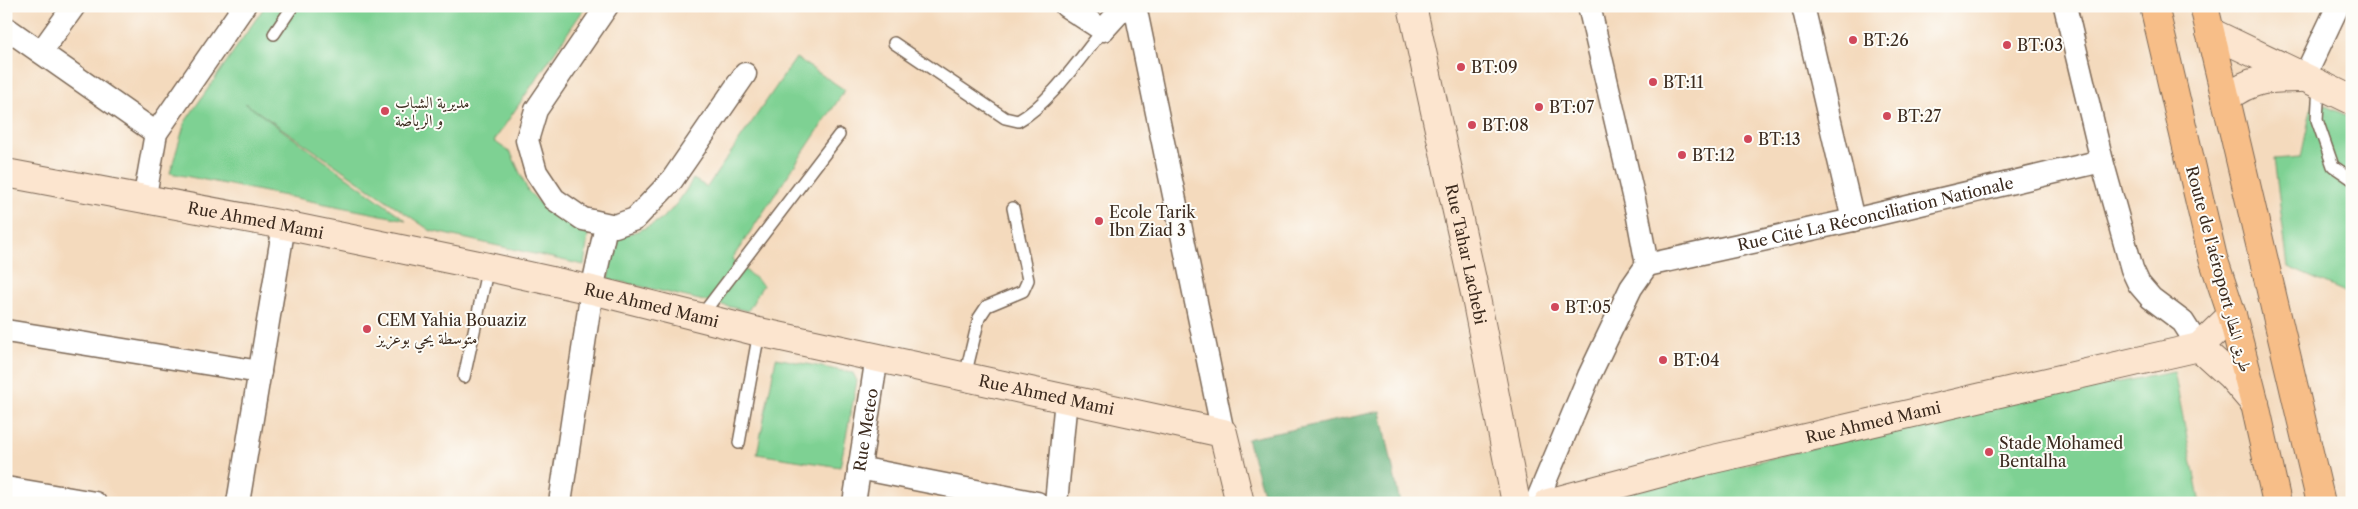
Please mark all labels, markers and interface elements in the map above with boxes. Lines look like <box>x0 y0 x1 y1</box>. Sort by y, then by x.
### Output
place label: BT:26 <box>1863 30 1909 50</box>
marker: BT:26 <box>1847 34 1859 46</box>
place label: BT:03 <box>2017 35 2063 55</box>
marker: BT:03 <box>2001 39 2013 51</box>
place label: BT:09 <box>1471 57 1518 77</box>
marker: BT:09 <box>1455 61 1467 73</box>
place label: BT:11 <box>1663 72 1704 92</box>
marker: BT:11 <box>1647 76 1659 88</box>
place label: مديرية الشباب و الرياضة <box>395 92 469 131</box>
place label: BT:07 <box>1549 97 1594 117</box>
marker: BT:07 <box>1533 101 1545 113</box>
marker: مديرية الشباب و الرياضة <box>379 105 391 117</box>
place label: BT:27 <box>1897 106 1941 126</box>
marker: BT:27 <box>1881 110 1893 122</box>
place label: BT:08 <box>1482 115 1529 135</box>
marker: BT:08 <box>1466 119 1478 131</box>
place label: BT:13 <box>1758 129 1801 149</box>
marker: BT:13 <box>1742 133 1754 145</box>
place label: BT:12 <box>1692 145 1735 165</box>
marker: BT:12 <box>1676 149 1688 161</box>
street label: Route de l'aéroport طريق المطار <box>2181 164 2256 375</box>
street label: Rue Cité La Réconciliation Nationale <box>1735 172 2015 255</box>
street label: Rue Tahar Lachebi <box>1441 182 1491 326</box>
street label: Rue Ahmed Mami <box>186 197 326 243</box>
place label: Ecole Tarik Ibn Ziad 3 <box>1109 202 1196 240</box>
marker: Ecole Tarik Ibn Ziad 3 <box>1093 215 1105 227</box>
street label: Rue Ahmed Mami <box>582 279 721 332</box>
place label: BT:05 <box>1565 297 1611 317</box>
marker: BT:05 <box>1549 301 1561 313</box>
place label: CEM Yahia Bouaziz متوسطة يحي بوعزيز <box>375 310 526 354</box>
marker: CEM Yahia Bouaziz متوسطة يحي بوعزيز <box>361 323 373 335</box>
place label: BT:04 <box>1673 350 1719 370</box>
marker: BT:04 <box>1657 354 1669 366</box>
street label: Rue Ahmed Mami <box>977 370 1116 419</box>
street label: Rue Meteo <box>849 387 882 473</box>
street label: Rue Ahmed Mami <box>1803 397 1943 448</box>
place label: Stade Mohamed Bentalha <box>1999 433 2124 471</box>
marker: Stade Mohamed Bentalha <box>1983 446 1995 458</box>

